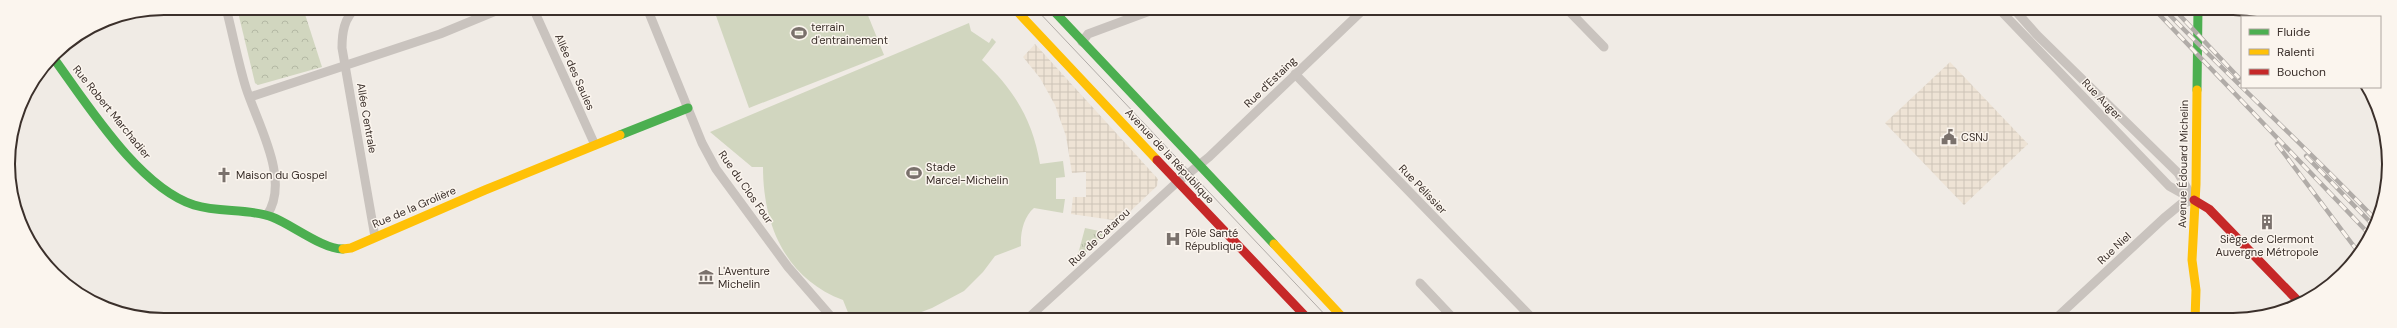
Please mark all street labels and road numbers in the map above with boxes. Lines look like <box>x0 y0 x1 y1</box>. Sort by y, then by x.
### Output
street label: Allée des Saules <box>552 32 598 112</box>
street label: Rue d'Estaing <box>1241 54 1299 110</box>
street label: Rue Robert Marchadier <box>70 62 154 162</box>
street label: Rue Auger <box>2079 76 2125 122</box>
street label: Allée Centrale <box>354 82 380 154</box>
street label: Avenue Édouard Michelin <box>2175 100 2191 228</box>
street label: Avenue de la République <box>1122 106 1218 206</box>
street label: Rue du Clos Four <box>716 148 776 226</box>
street label: Rue Pélissier <box>1396 161 1450 217</box>
street label: Rue de la Grolière <box>370 183 458 231</box>
street label: Rue de Catarou <box>1065 205 1133 269</box>
street label: Rue Niel <box>2094 229 2134 267</box>

